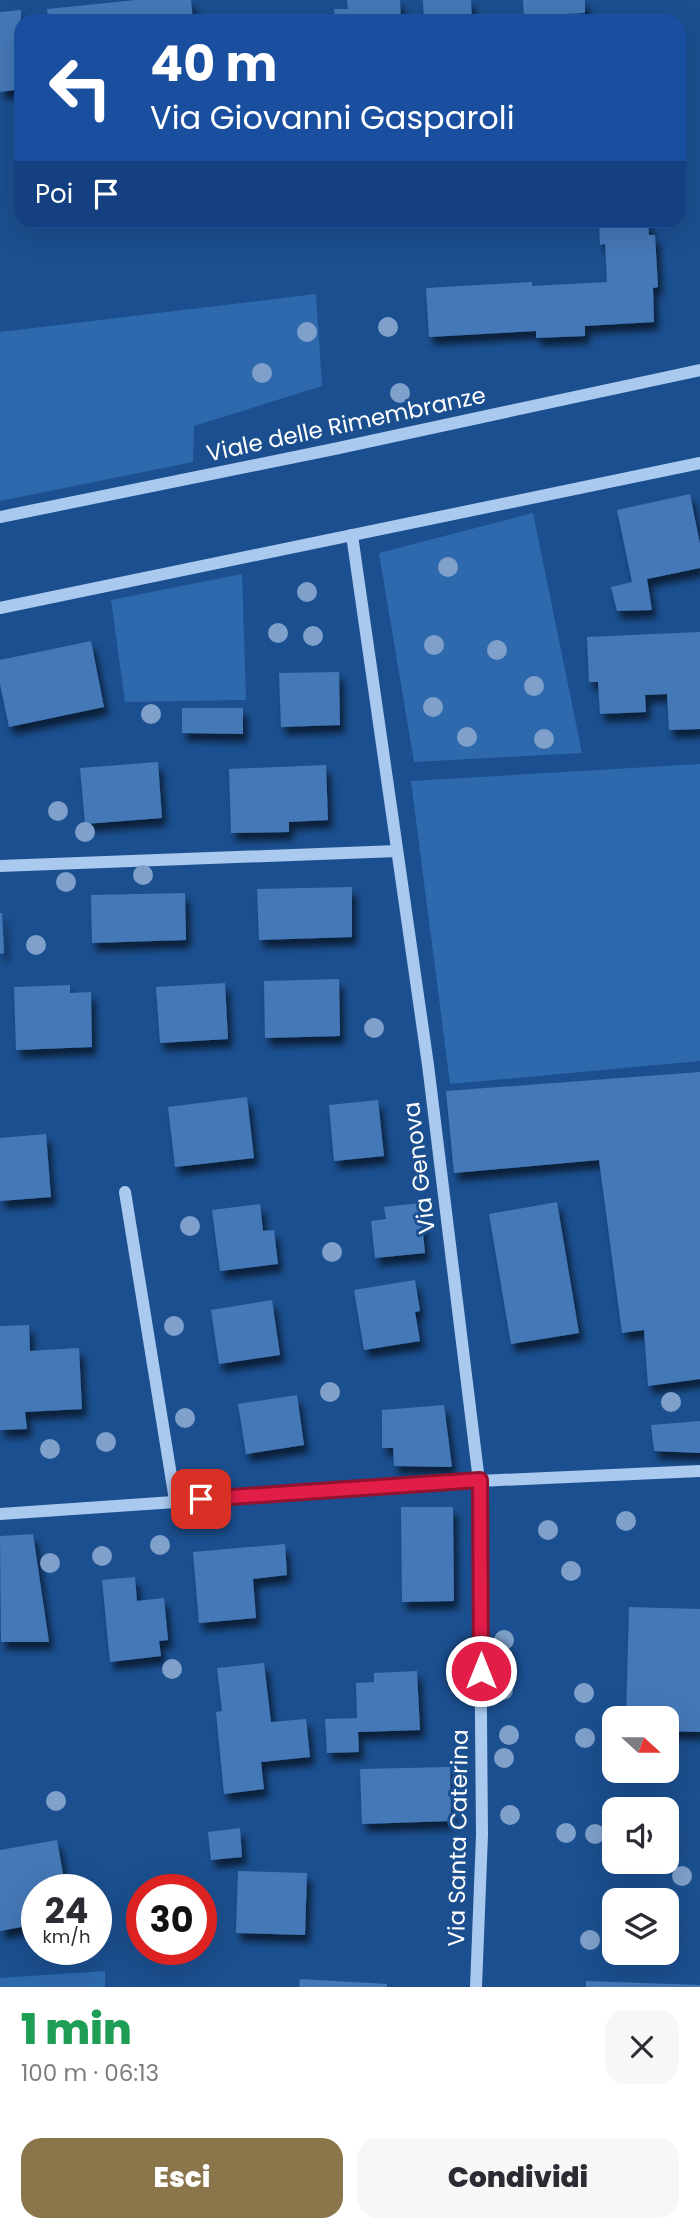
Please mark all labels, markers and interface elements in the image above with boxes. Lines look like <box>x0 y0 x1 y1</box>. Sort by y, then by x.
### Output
text: 40 m <box>150 30 277 98</box>
icon: left <box>35 42 126 133</box>
text: Via Giovanni Gasparoli <box>150 95 515 140</box>
icon: arrive <box>87 175 125 213</box>
text: Poi <box>35 176 73 212</box>
street label: Viale delle Rimembranze <box>203 379 489 469</box>
street label: Via Genova <box>395 1100 443 1236</box>
pin <box>171 1469 231 1529</box>
icon: arrive <box>182 1480 220 1518</box>
position arrow <box>444 1634 518 1708</box>
north arrow <box>602 1706 679 1783</box>
map controls <box>602 1706 679 1965</box>
street label: Via Santa Caterina <box>440 1729 476 1947</box>
button: sound <box>602 1797 679 1874</box>
speed limit sign: 30 <box>126 1874 217 1965</box>
text: 24 <box>45 1886 88 1935</box>
button: layers <box>602 1888 679 1965</box>
text: km/h <box>43 1924 90 1949</box>
text: 1 min <box>21 2000 132 2059</box>
button: close <box>605 2010 679 2084</box>
text: 100 m · 06:13 <box>21 2057 159 2089</box>
button: Esci <box>21 2138 343 2218</box>
button: Condividi <box>357 2138 679 2218</box>

